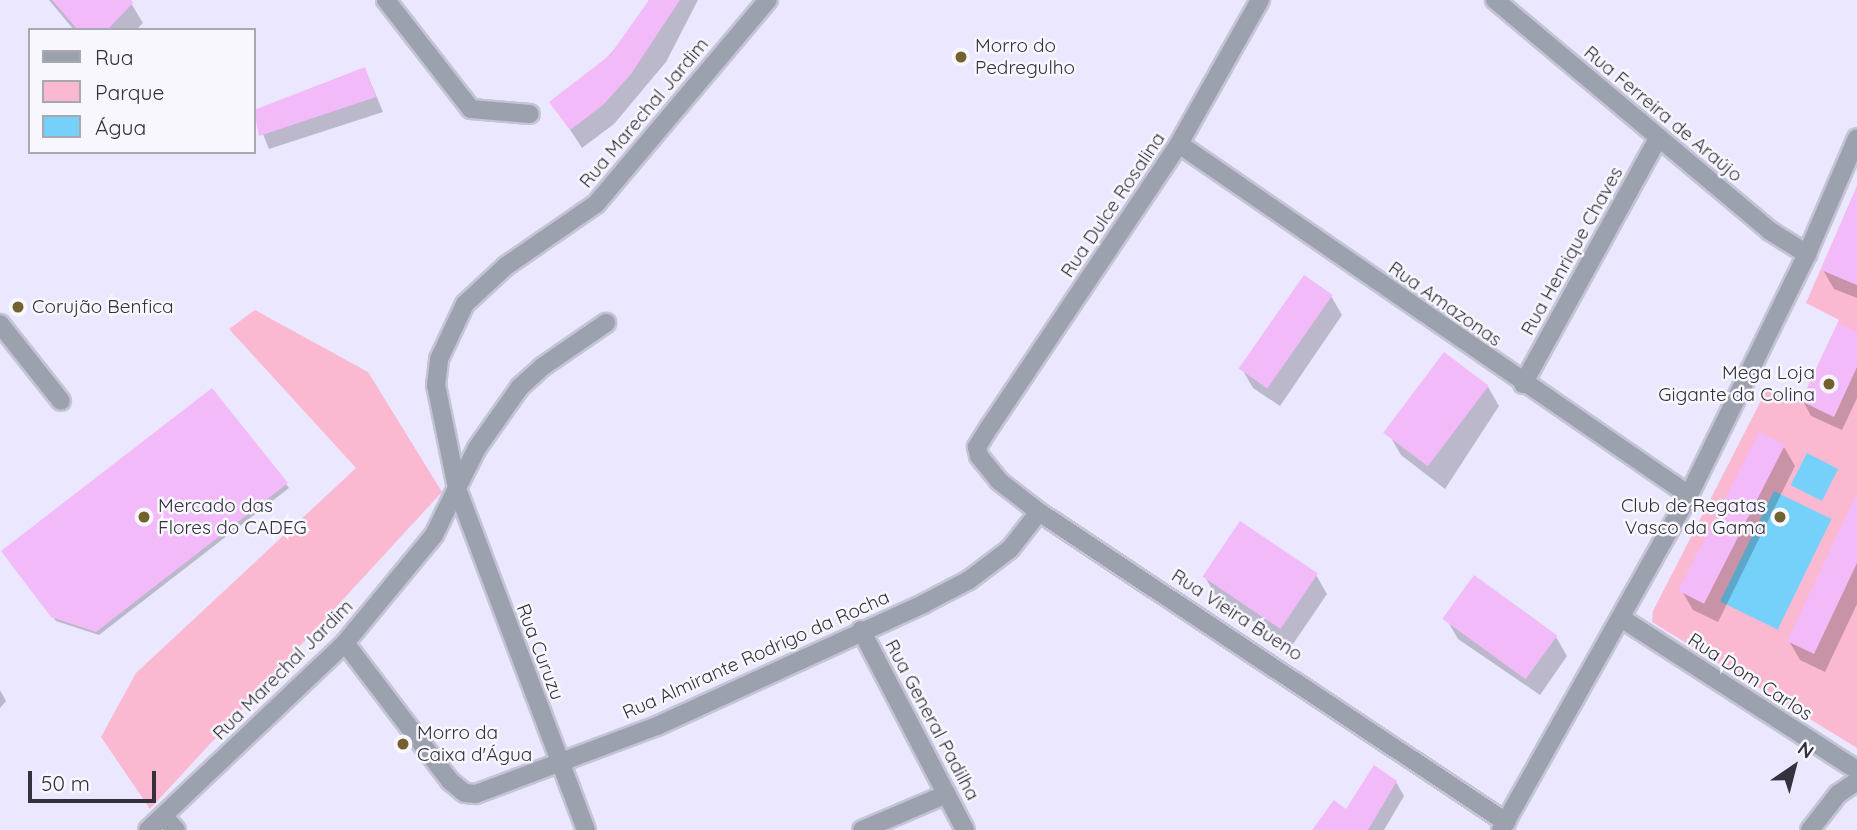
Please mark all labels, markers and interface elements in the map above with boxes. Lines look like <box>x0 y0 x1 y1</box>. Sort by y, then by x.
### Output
legend <box>28 28 256 154</box>
street label: Rua Marechal Jardim <box>575 33 713 193</box>
place label: Morro do Pedregulho <box>975 35 1075 79</box>
street label: Rua Ferreira de Araújo <box>1579 41 1747 187</box>
text: Rua <box>95 44 134 70</box>
marker: Morro do Pedregulho <box>953 49 969 65</box>
text: Parque <box>95 79 164 105</box>
text: Água <box>95 114 146 140</box>
street label: Rua Dulce Rosalina <box>1056 128 1170 282</box>
street label: Rua Henrique Chaves <box>1516 163 1628 339</box>
street label: Rua Amazonas <box>1384 257 1506 351</box>
place label: Corujão Benfica <box>32 296 174 318</box>
marker: Corujão Benfica <box>10 299 26 315</box>
place label: Mega Loja Gigante da Colina <box>1658 362 1815 406</box>
marker: Mega Loja Gigante da Colina <box>1821 376 1837 392</box>
place label: Mercado das Flores do CADEG <box>158 495 307 539</box>
place label: Club de Regatas Vasco da Gama <box>1621 495 1766 539</box>
marker: Mercado das Flores do CADEG <box>136 509 152 525</box>
marker: Club de Regatas Vasco da Gama <box>1772 509 1788 525</box>
street label: Rua Vieira Bueno <box>1167 564 1307 666</box>
street label: Rua Almirante Rodrigo da Rocha <box>619 586 893 724</box>
street label: Rua Marechal Jardim <box>208 595 358 745</box>
street label: Rua Curuzu <box>511 601 569 703</box>
street label: Rua Dom Carlos <box>1684 628 1816 726</box>
street label: Rua General Padilha <box>880 636 984 804</box>
place label: Morro da Caixa d'Água <box>417 722 532 766</box>
north arrow <box>1759 732 1829 802</box>
marker: Morro da Caixa d'Água <box>395 736 411 752</box>
text: N <box>1793 736 1819 764</box>
scale bar <box>32 756 159 800</box>
text: 50 m <box>41 770 90 796</box>

